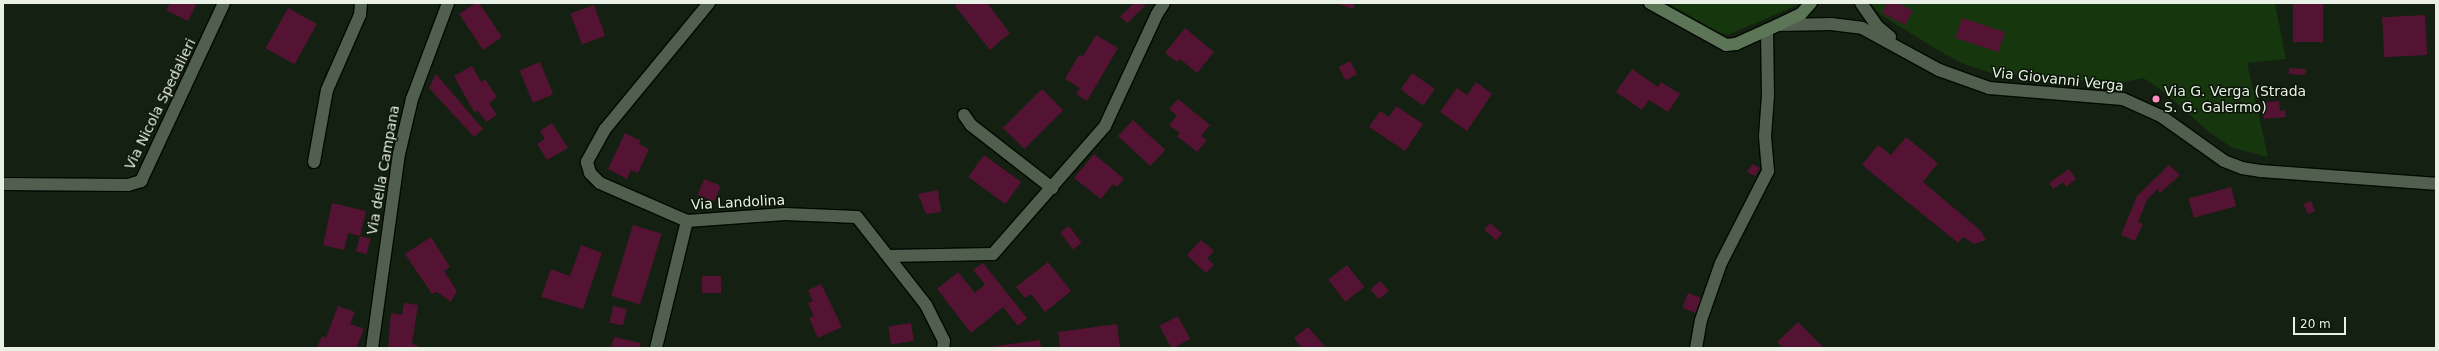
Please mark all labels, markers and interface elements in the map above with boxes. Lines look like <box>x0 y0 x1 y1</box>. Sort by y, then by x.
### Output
street label: Via Nicola Spedalieri <box>121 36 199 172</box>
street label: Via Giovanni Verga <box>1991 64 2125 94</box>
place label: Via G. Verga (Strada S. G. Galermo) <box>2164 83 2306 116</box>
marker: Via G. Verga (Strada S. G. Galermo) <box>2151 94 2161 104</box>
street label: Via della Campana <box>363 104 403 236</box>
street label: Via Landolina <box>691 191 785 213</box>
scale bar <box>2295 309 2348 335</box>
text: 20 m <box>2300 317 2331 331</box>

